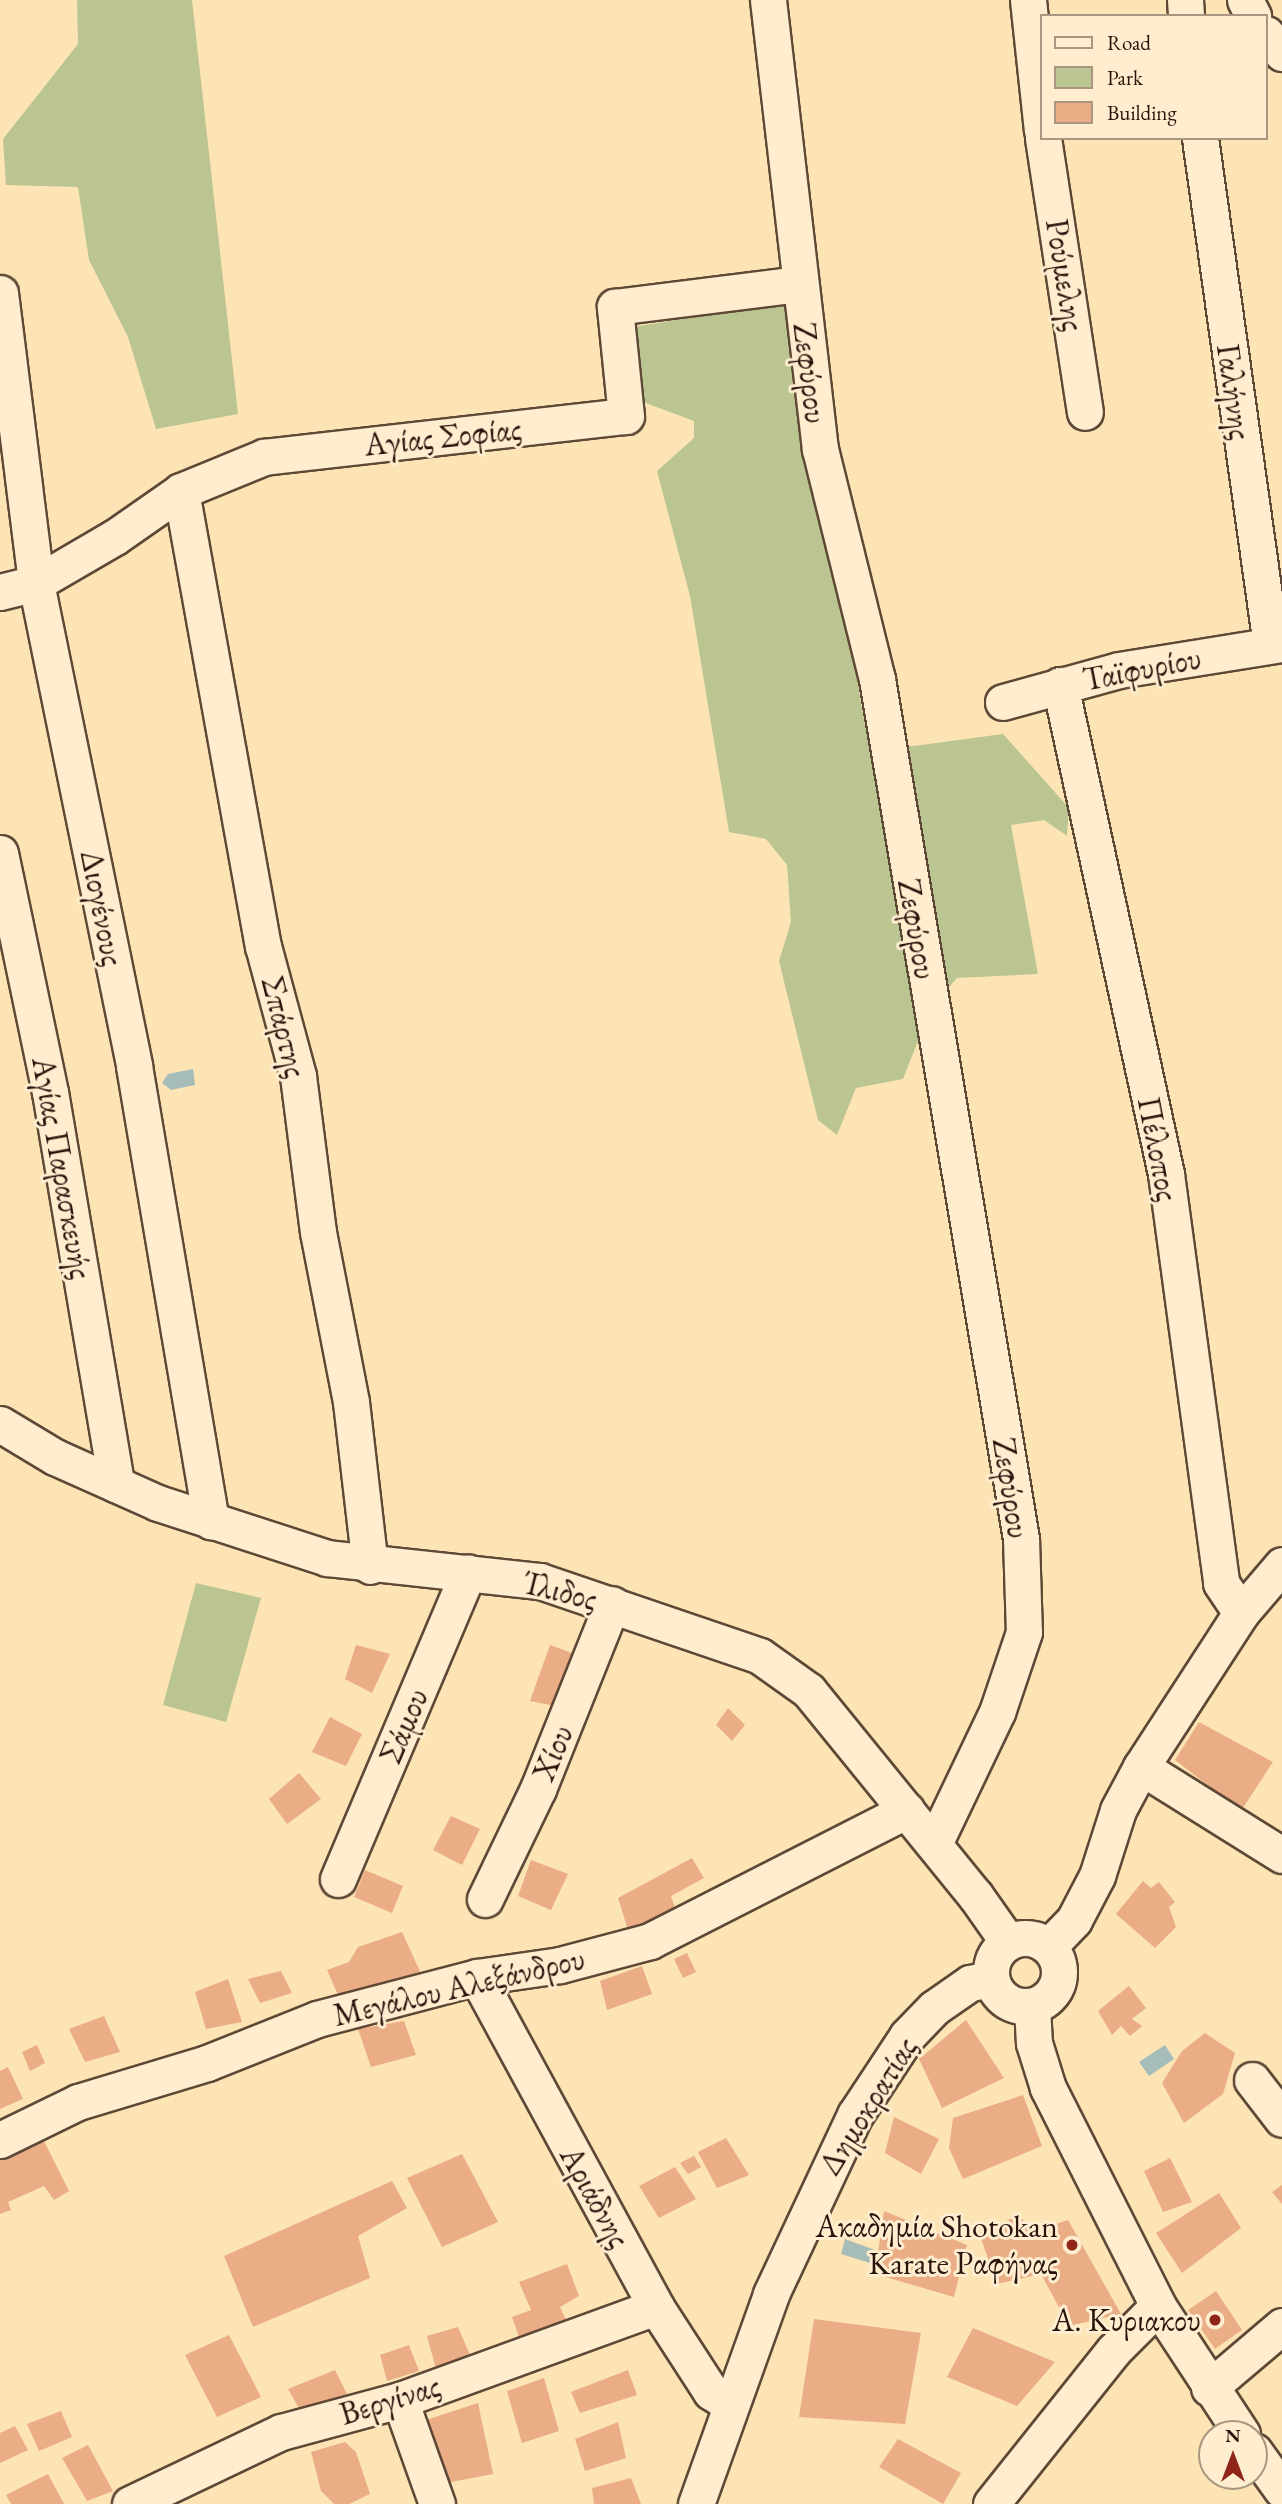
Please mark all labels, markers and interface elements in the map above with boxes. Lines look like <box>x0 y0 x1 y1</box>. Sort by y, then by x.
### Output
legend <box>1040 14 1268 140</box>
text: Road <box>1107 29 1151 56</box>
text: Park <box>1107 64 1143 91</box>
text: Building <box>1107 99 1177 126</box>
street label: Ρούμελης <box>1037 216 1093 334</box>
street label: Ζεφύρου <box>785 320 835 426</box>
street label: Γαλήνης <box>1208 342 1260 442</box>
street label: Αγίας Σοφίας <box>363 410 523 464</box>
street label: Ταϊφυρίου <box>1080 639 1204 699</box>
street label: Διογένους <box>72 847 132 969</box>
street label: Ζεφύρου <box>889 876 945 982</box>
street label: Σπάρτης <box>253 972 315 1082</box>
street label: Αγίας Παρασκευής <box>24 1054 100 1282</box>
street label: Πέλοπος <box>1129 1094 1187 1204</box>
street label: Ζεφύρου <box>984 1435 1038 1541</box>
street label: Ίλιδος <box>519 1563 601 1619</box>
street label: Σάμου <box>371 1683 437 1769</box>
street label: Χίου <box>524 1719 582 1787</box>
street label: Μεγάλου Αλεξάνδρου <box>330 1939 588 2035</box>
street label: Δημοκρατίας <box>810 2030 926 2182</box>
street label: Αριάδνης <box>552 2140 638 2254</box>
place label: Ακαδημία Shotokan Karate Ραφήνας <box>815 2208 1058 2283</box>
marker: Ακαδημία Shotokan Karate Ραφήνας <box>1064 2237 1080 2253</box>
place label: Α. Κυριακου <box>1052 2301 1201 2339</box>
marker: Α. Κυριακου <box>1207 2312 1223 2328</box>
street label: Βεργίνας <box>335 2367 445 2433</box>
north arrow <box>1198 2420 1268 2490</box>
text: N <box>1225 2423 1241 2448</box>

